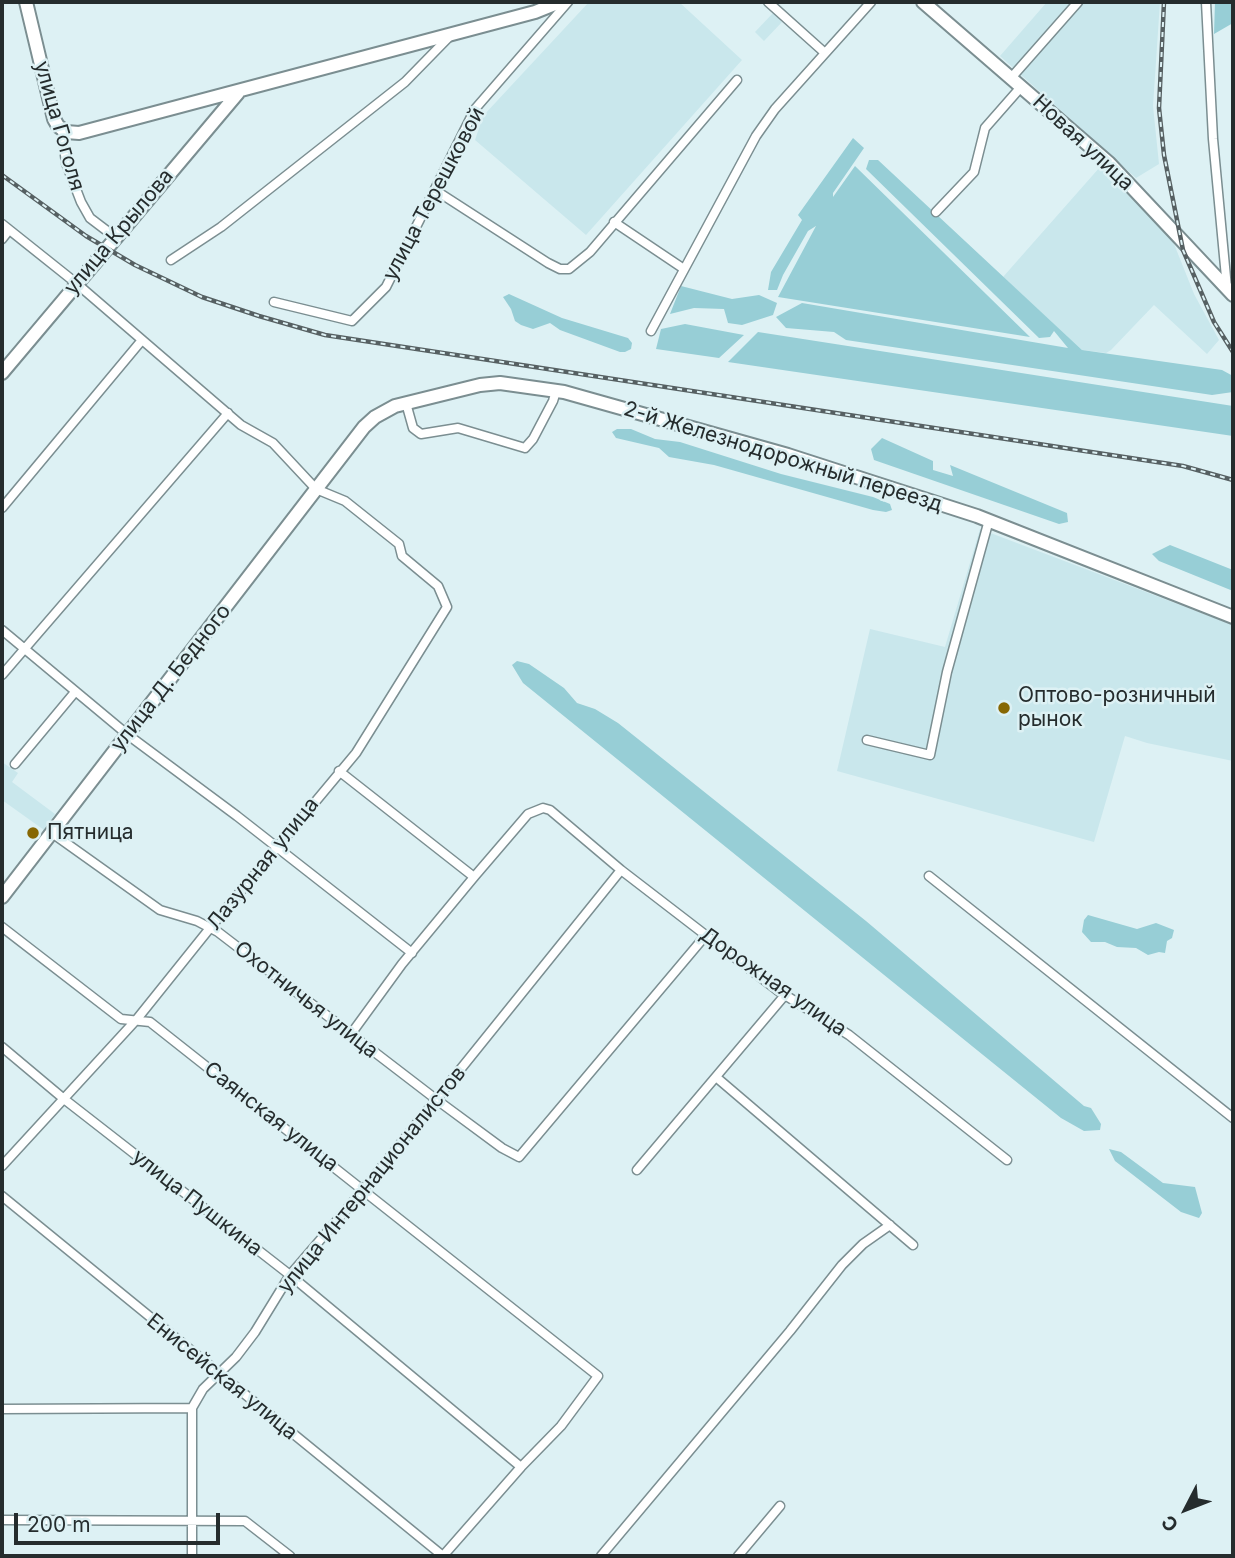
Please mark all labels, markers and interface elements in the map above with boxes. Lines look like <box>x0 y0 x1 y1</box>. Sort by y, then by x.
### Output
street label: улица Гоголя <box>28 58 90 194</box>
street label: Новая улица <box>1027 90 1139 196</box>
street label: улица Терешковой <box>378 103 490 285</box>
street label: улица Крылова <box>59 164 179 300</box>
street label: 2-й Железнодорожный переезд <box>621 396 945 518</box>
street label: улица Д. Бедного <box>106 599 236 757</box>
place label: Оптово-розничный рынок <box>1018 683 1216 733</box>
marker: Оптово-розничный рынок <box>996 700 1012 716</box>
street label: Лазурная улица <box>202 792 324 936</box>
place label: Пятница <box>47 820 134 846</box>
marker: Пятница <box>25 825 41 841</box>
street label: Дорожная улица <box>695 922 851 1042</box>
street label: Охотничья улица <box>229 936 383 1064</box>
street label: Саянская улица <box>199 1057 343 1177</box>
street label: улица Интернационалистов <box>273 1061 471 1299</box>
street label: улица Пушкина <box>127 1144 267 1262</box>
street label: Енисейская улица <box>142 1309 302 1445</box>
north arrow <box>1151 1474 1221 1544</box>
scale bar <box>18 1498 224 1542</box>
text: С <box>1157 1510 1183 1536</box>
text: 200 m <box>27 1512 91 1537</box>

